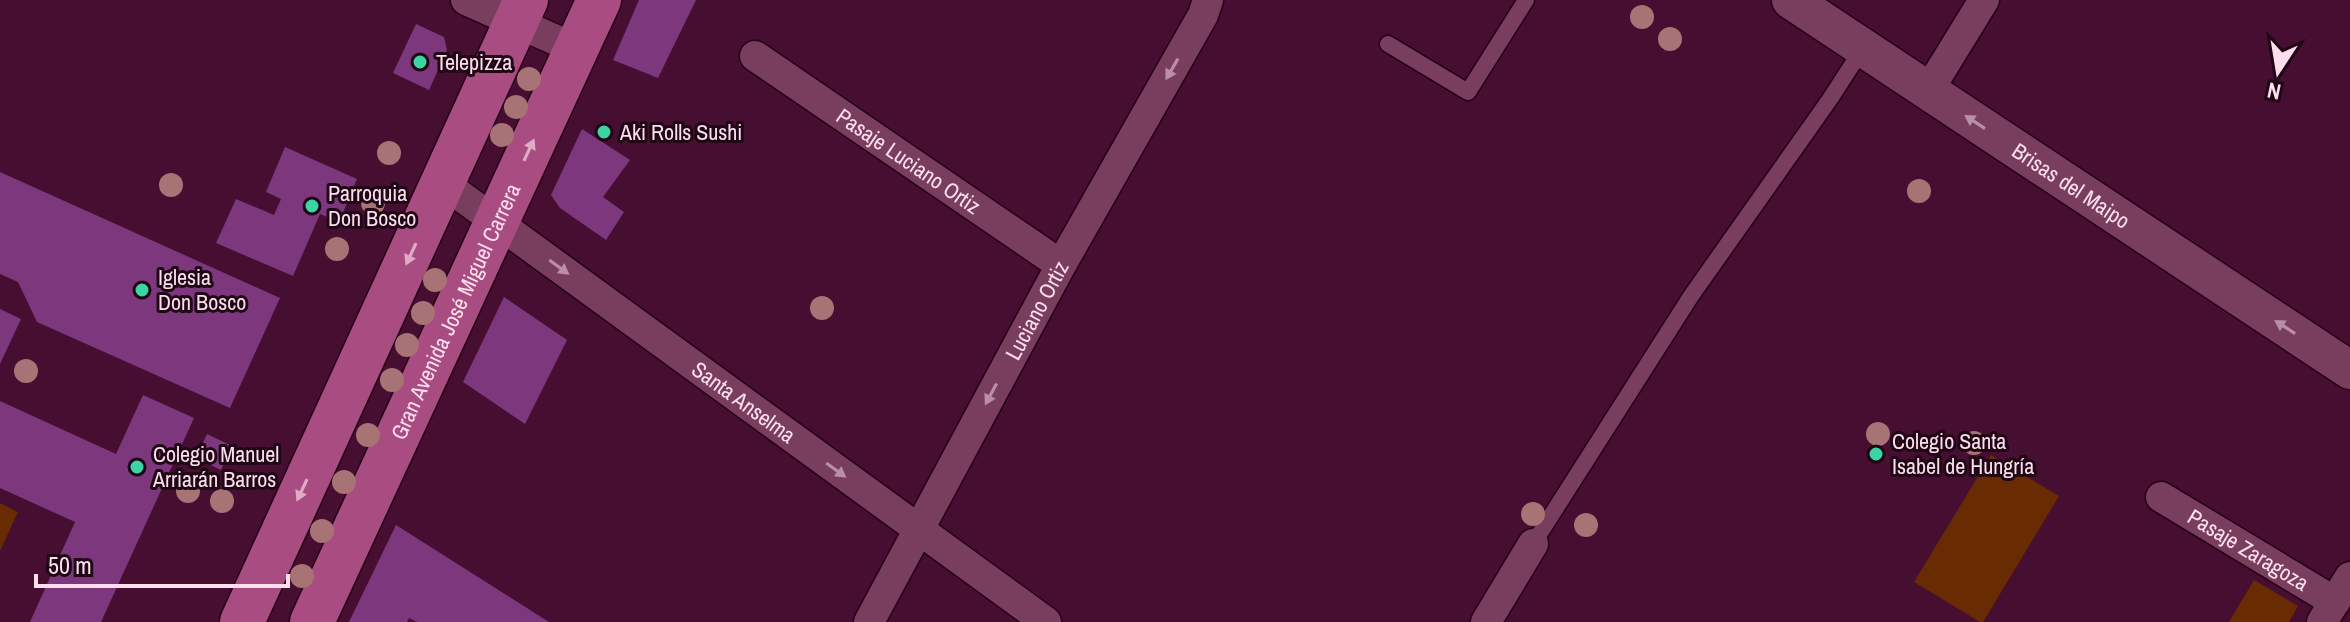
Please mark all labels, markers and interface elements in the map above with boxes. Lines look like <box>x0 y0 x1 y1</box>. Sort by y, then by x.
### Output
north arrow <box>2238 32 2318 112</box>
place label: Telepizza <box>436 47 512 77</box>
marker: Telepizza <box>411 53 429 71</box>
one-way arrow <box>1166 58 1180 80</box>
text: N <box>2264 76 2283 108</box>
street label: Pasaje Luciano Ortiz <box>830 101 987 221</box>
one-way arrow <box>1964 115 1985 130</box>
place label: Aki Rolls Sushi <box>619 117 742 147</box>
marker: Aki Rolls Sushi <box>595 123 613 141</box>
street label: Brisas del Maipo <box>2006 136 2136 235</box>
one-way arrow <box>522 138 536 162</box>
place label: Parroquia Don Bosco <box>328 178 416 233</box>
street label: Gran Avenida José Miguel Carrera <box>383 179 527 444</box>
marker: Parroquia Don Bosco <box>303 197 321 215</box>
one-way arrow <box>404 242 417 265</box>
street label: Luciano Ortiz <box>998 255 1076 365</box>
one-way arrow <box>548 259 569 274</box>
place label: Iglesia Don Bosco <box>158 262 246 317</box>
marker: Iglesia Don Bosco <box>133 281 151 299</box>
one-way arrow <box>2274 320 2296 335</box>
street label: Santa Anselma <box>686 354 802 450</box>
one-way arrow <box>985 383 999 405</box>
place label: Colegio Santa Isabel de Hungría <box>1892 426 2034 481</box>
place label: Colegio Manuel Arriarán Barros <box>152 439 279 494</box>
marker: Colegio Santa Isabel de Hungría <box>1867 445 1885 463</box>
marker: Colegio Manuel Arriarán Barros <box>128 458 146 476</box>
one-way arrow <box>826 462 847 477</box>
one-way arrow <box>295 478 309 502</box>
street label: Pasaje Zaragoza <box>2182 502 2315 598</box>
scale bar <box>36 538 288 588</box>
text: 50 m <box>48 549 92 581</box>

